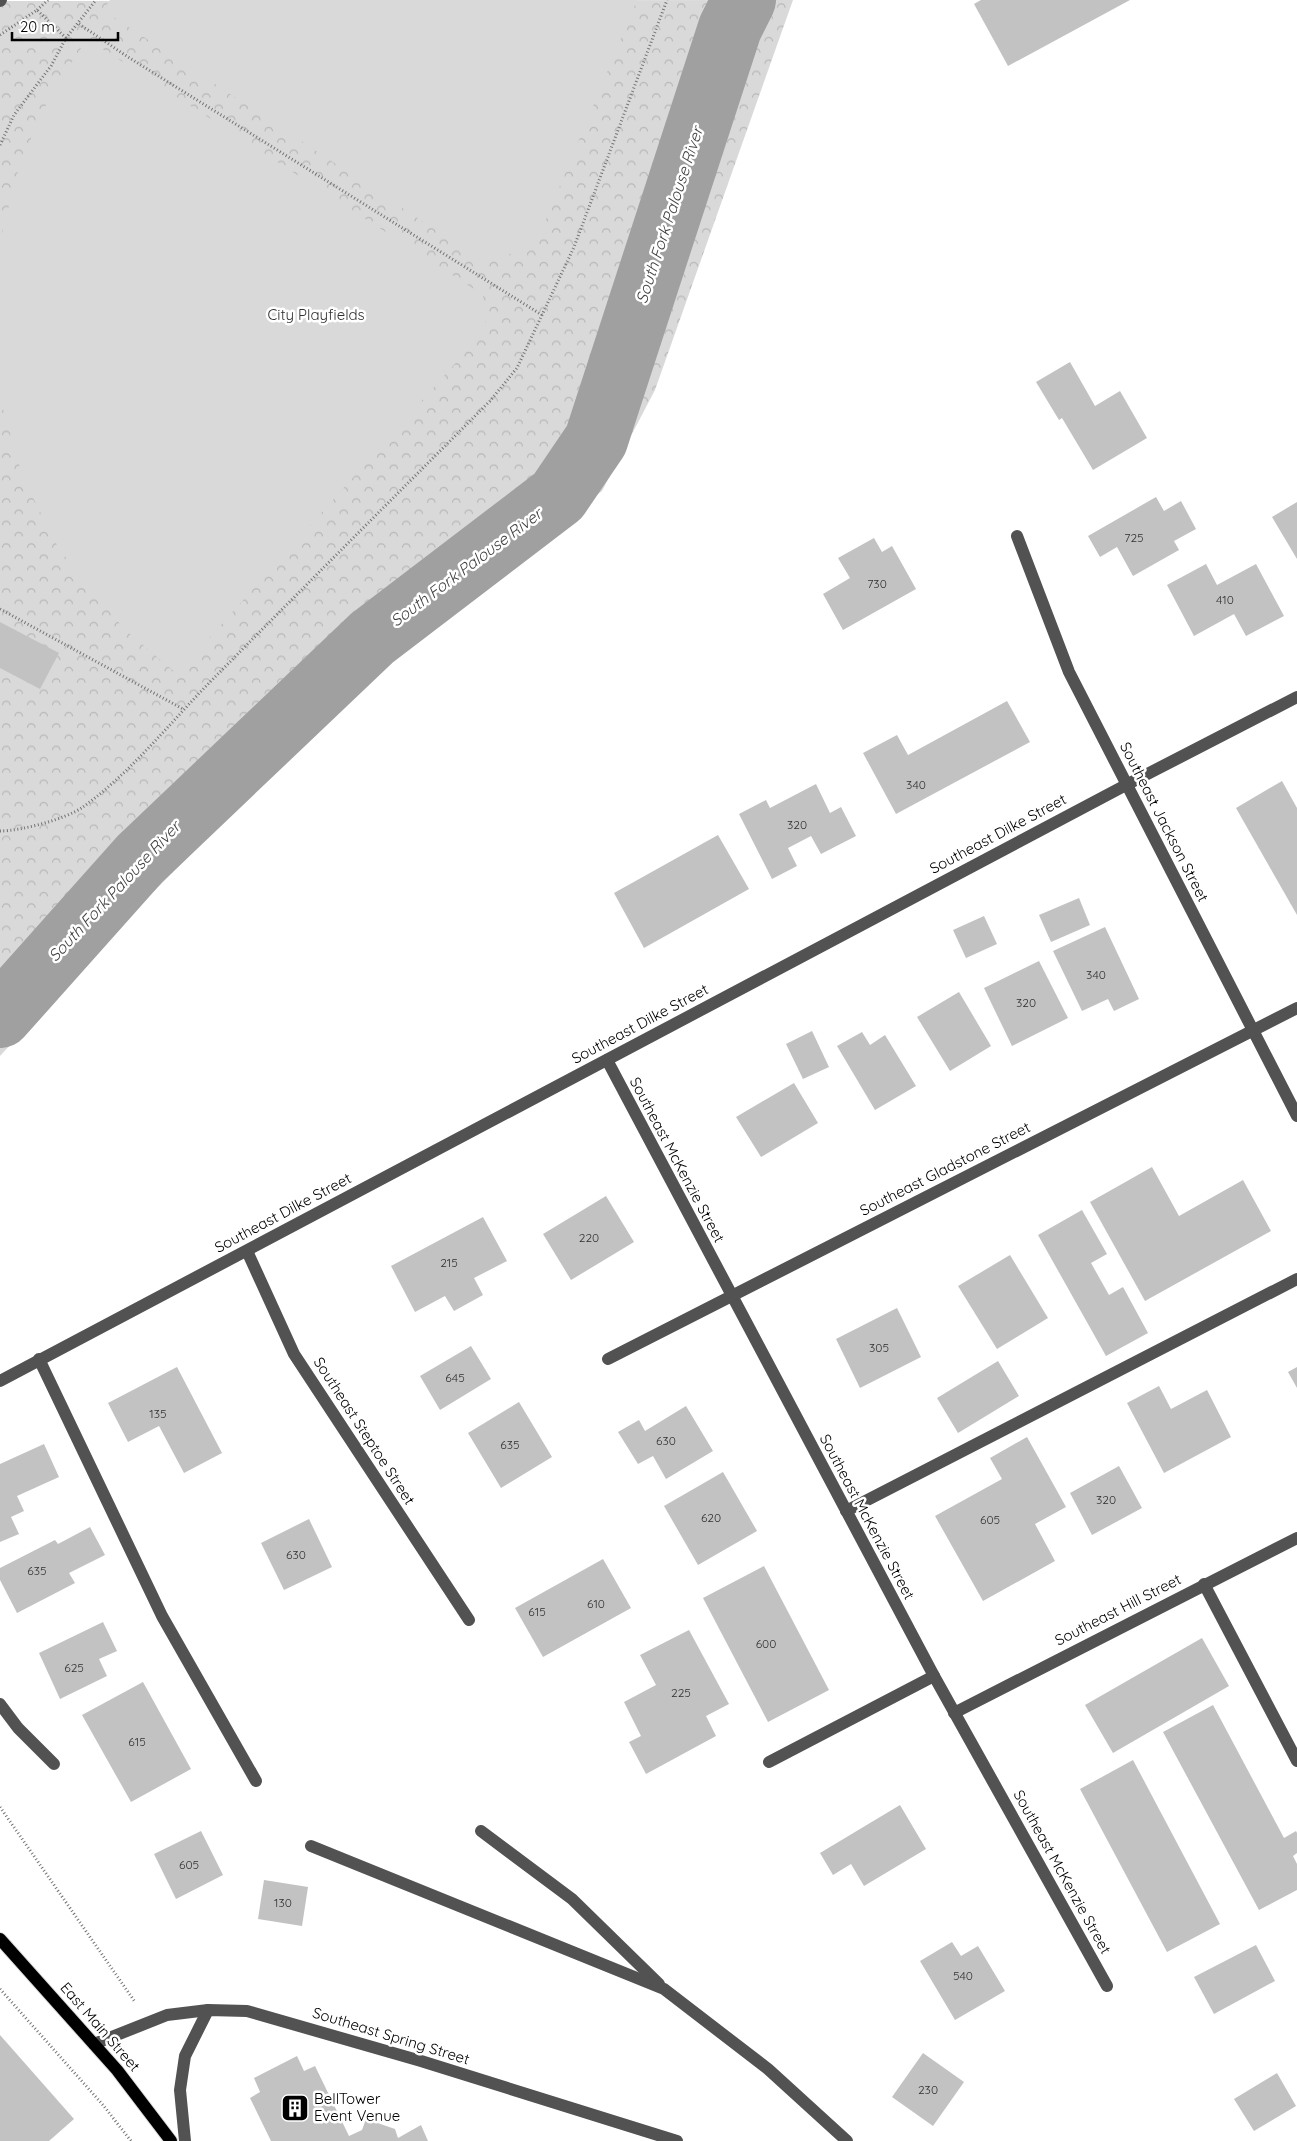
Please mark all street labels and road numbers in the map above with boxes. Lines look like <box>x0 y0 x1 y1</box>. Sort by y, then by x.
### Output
street label: Southeast Jackson Street <box>1116 739 1213 905</box>
street label: Southeast Dilke Street <box>926 789 1069 878</box>
street label: Southeast Dilke Street <box>568 979 711 1068</box>
street label: Southeast McKenzie Street <box>626 1074 729 1246</box>
street label: Southeast Gladstone Street <box>856 1117 1033 1220</box>
street label: Southeast Dilke Street <box>211 1168 354 1257</box>
street label: Southeast Steptoe Street <box>310 1353 419 1508</box>
street label: Southeast McKenzie Street <box>816 1431 919 1603</box>
street label: Southeast Hill Street <box>1051 1569 1184 1650</box>
street label: Southeast McKenzie Street <box>1009 1786 1115 1957</box>
street label: East Main Street <box>56 1978 144 2075</box>
street label: Southeast Spring Street <box>310 2003 472 2068</box>

